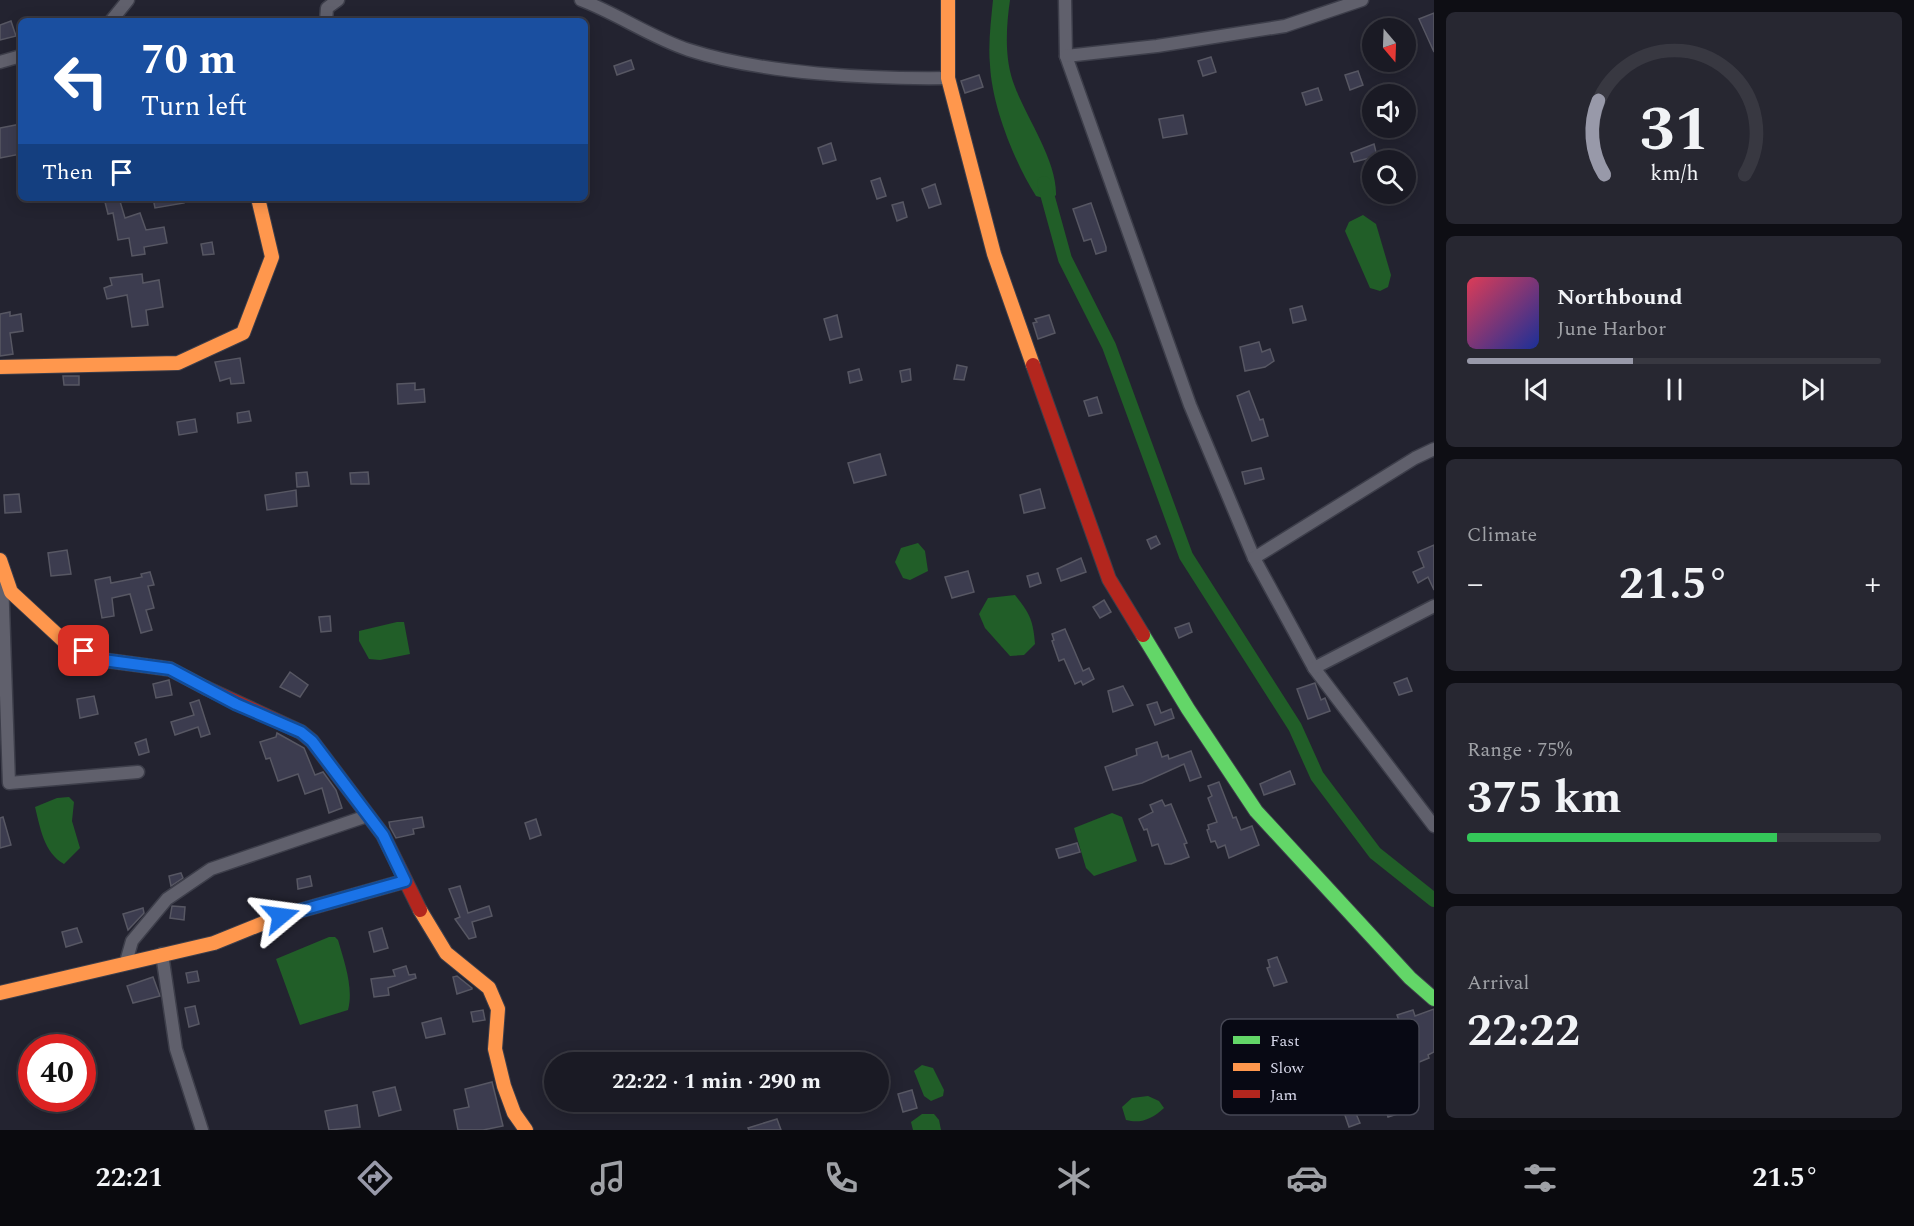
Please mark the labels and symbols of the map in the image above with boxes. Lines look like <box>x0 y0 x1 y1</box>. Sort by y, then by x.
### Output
north arrow <box>1362 18 1416 72</box>
pin <box>58 625 109 676</box>
position arrow <box>249 884 313 948</box>
legend <box>1221 1019 1419 1115</box>
text: Fast <box>1270 1029 1300 1053</box>
speed limit sign: 40 <box>18 1034 96 1112</box>
text: Slow <box>1270 1056 1305 1080</box>
text: Jam <box>1270 1083 1298 1107</box>

